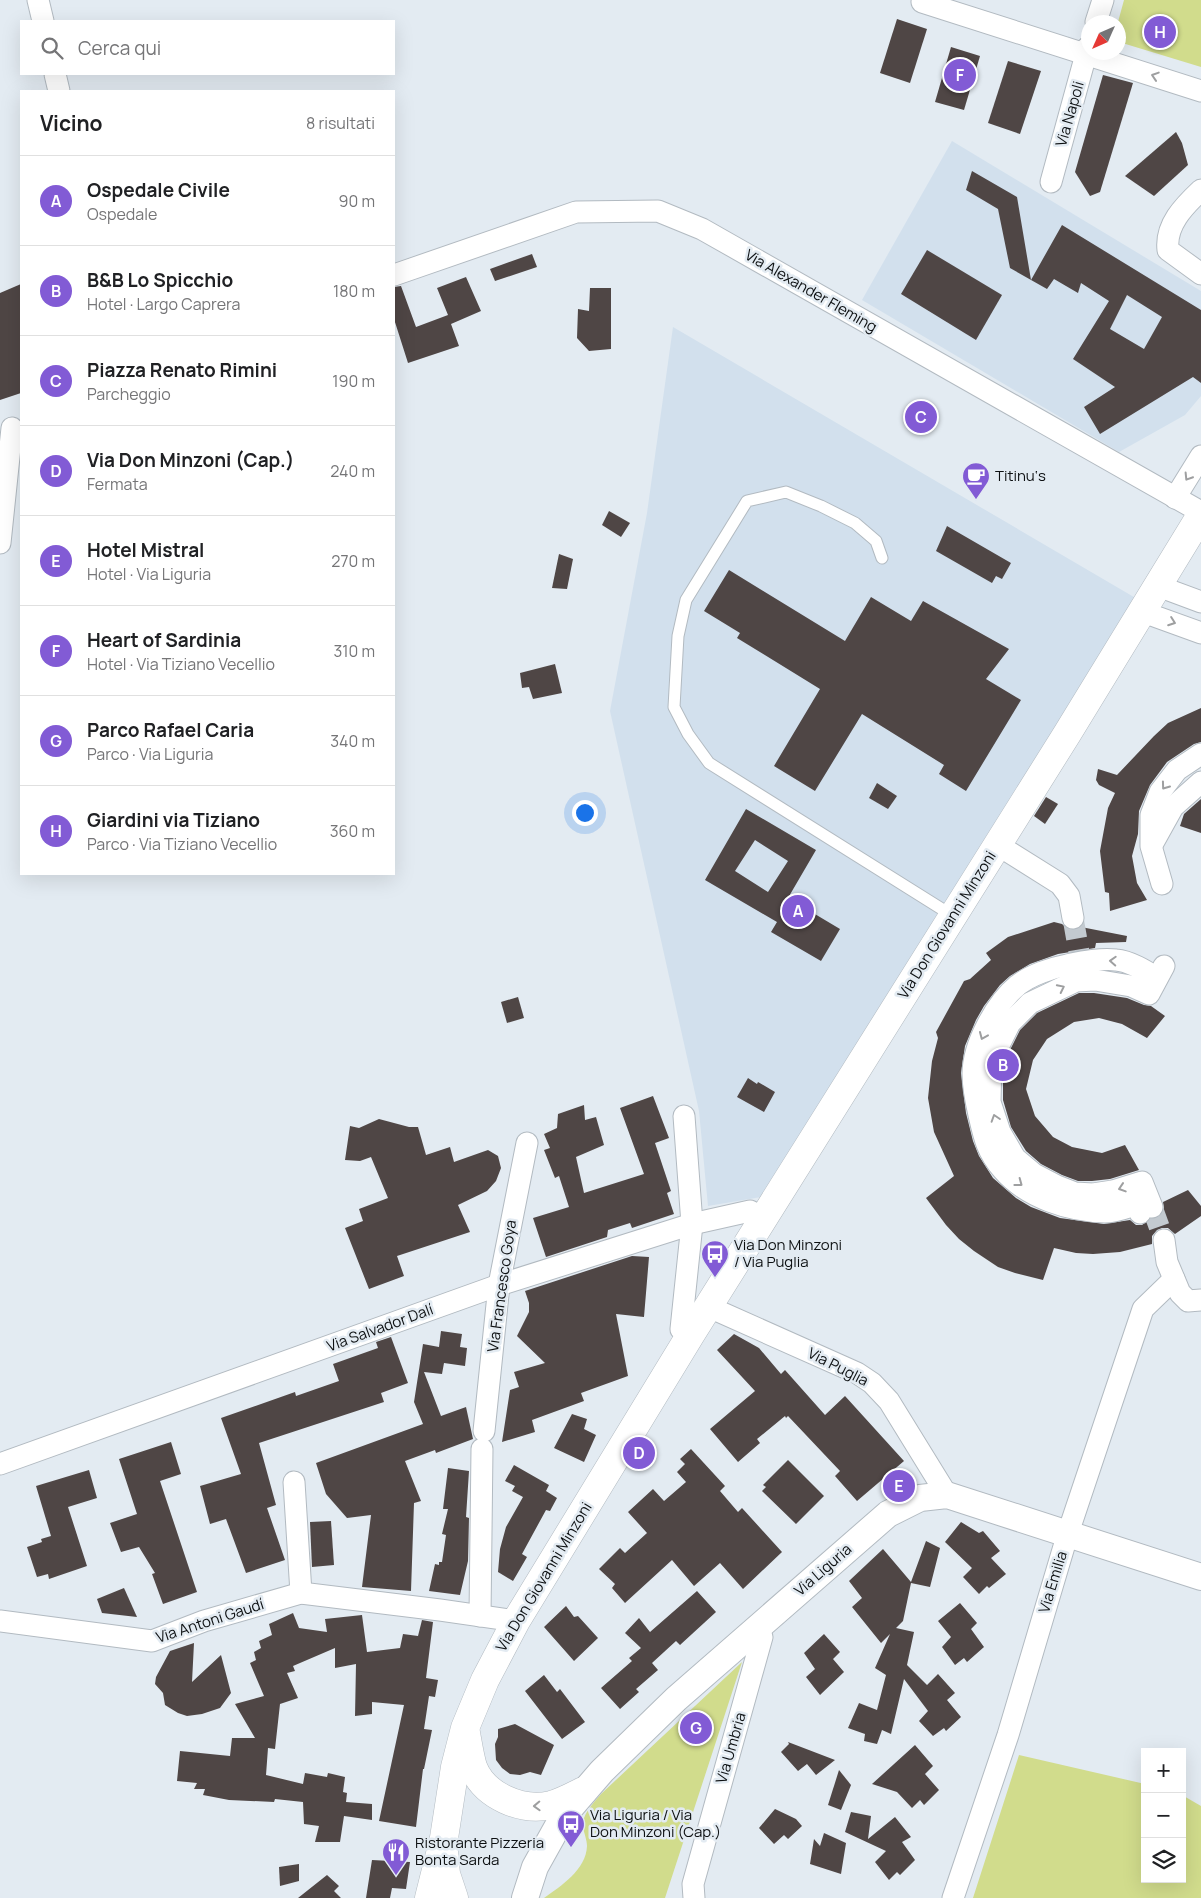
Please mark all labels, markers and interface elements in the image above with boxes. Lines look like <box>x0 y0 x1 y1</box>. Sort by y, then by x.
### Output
pin: H <box>1144 13 1176 51</box>
north arrow <box>1081 15 1126 60</box>
search box <box>20 20 395 75</box>
icon: search <box>38 34 66 62</box>
text: Cerca qui <box>78 35 161 61</box>
pin: F <box>944 56 976 94</box>
one-way arrow <box>1151 72 1159 82</box>
street label: Via Napoli <box>1050 79 1089 149</box>
text: Vicino <box>40 109 103 137</box>
text: 8 risultati <box>306 112 375 134</box>
text: Ospedale Civile <box>87 177 230 203</box>
text: A <box>51 190 61 212</box>
text: 90 m <box>339 190 375 212</box>
text: Ospedale <box>87 203 157 225</box>
street label: Via Alexander Fleming <box>741 244 881 337</box>
text: B&B Lo Spicchio <box>87 267 233 293</box>
text: B <box>51 280 61 302</box>
text: 180 m <box>333 280 375 302</box>
text: Hotel · Largo Caprera <box>87 293 240 315</box>
text: Piazza Renato Rimini <box>87 357 277 383</box>
text: C <box>50 370 62 392</box>
text: 190 m <box>332 370 375 392</box>
text: Parcheggio <box>87 383 171 405</box>
pin: C <box>905 398 937 436</box>
text: Via Don Minzoni (Cap.) <box>87 447 294 473</box>
text: D <box>50 460 62 482</box>
text: 240 m <box>330 460 375 482</box>
cafe icon: Titinu‘s <box>961 461 991 500</box>
place label: Titinu‘s <box>995 465 1046 486</box>
one-way arrow <box>1184 471 1194 480</box>
text: Fermata <box>87 473 148 495</box>
text: Hotel Mistral <box>87 537 204 563</box>
text: E <box>51 550 61 572</box>
text: 270 m <box>331 550 375 572</box>
text: Hotel · Via Liguria <box>87 563 211 585</box>
one-way arrow <box>1167 616 1176 626</box>
text: Heart of Sardinia <box>87 627 241 653</box>
text: F <box>52 640 60 662</box>
text: 310 m <box>333 640 375 662</box>
text: Hotel · Via Tiziano Vecellio <box>87 653 275 675</box>
text: Parco Rafael Caria <box>87 717 254 743</box>
text: G <box>50 730 62 752</box>
text: 340 m <box>330 730 375 752</box>
text: Parco · Via Liguria <box>87 743 213 765</box>
one-way arrow <box>1162 780 1171 790</box>
your location <box>572 800 598 826</box>
text: Giardini via Tiziano <box>87 807 260 833</box>
text: H <box>50 820 62 842</box>
text: 360 m <box>330 820 375 842</box>
text: Parco · Via Tiziano Vecellio <box>87 833 277 855</box>
street label: Via Don Giovanni Minzoni <box>892 847 1001 1003</box>
pin: A <box>782 892 814 930</box>
one-way arrow <box>1108 956 1116 966</box>
one-way arrow <box>1055 985 1064 995</box>
one-way arrow <box>979 1031 989 1040</box>
pin: B <box>987 1046 1019 1084</box>
one-way arrow <box>991 1115 1001 1123</box>
one-way arrow <box>1013 1177 1023 1186</box>
one-way arrow <box>1118 1183 1126 1193</box>
street label: Via Francesco Goya <box>482 1219 521 1353</box>
place label: Via Don Minzoni / Via Puglia <box>734 1234 842 1272</box>
bus stop icon: Via Don Minzoni / Via Puglia <box>700 1239 730 1278</box>
street label: Via Salvador Dalí <box>324 1298 436 1357</box>
street label: Via Puglia <box>804 1342 872 1391</box>
pin: D <box>623 1434 655 1472</box>
pin: E <box>883 1467 915 1505</box>
street label: Via Don Giovanni Minzoni <box>491 1498 596 1655</box>
street label: Via Liguria <box>789 1539 856 1600</box>
street label: Via Emilia <box>1033 1548 1072 1615</box>
street label: Via Antoni Gaudí <box>153 1593 267 1648</box>
pin: G <box>680 1709 712 1747</box>
street label: Via Umbria <box>710 1710 751 1786</box>
map controls <box>1141 1748 1186 1883</box>
button: + <box>1141 1748 1186 1793</box>
button: − <box>1141 1793 1186 1838</box>
one-way arrow <box>533 1800 541 1811</box>
place label: Via Liguria / Via Don Minzoni (Cap.) <box>590 1804 721 1842</box>
bus stop icon: Via Liguria / Via Don Minzoni (Cap.) <box>556 1809 586 1848</box>
place label: Ristorante Pizzeria Bonta Sarda <box>415 1832 544 1870</box>
restaurant icon: Ristorante Pizzeria Bonta Sarda <box>381 1837 411 1876</box>
button: layers <box>1141 1838 1186 1883</box>

